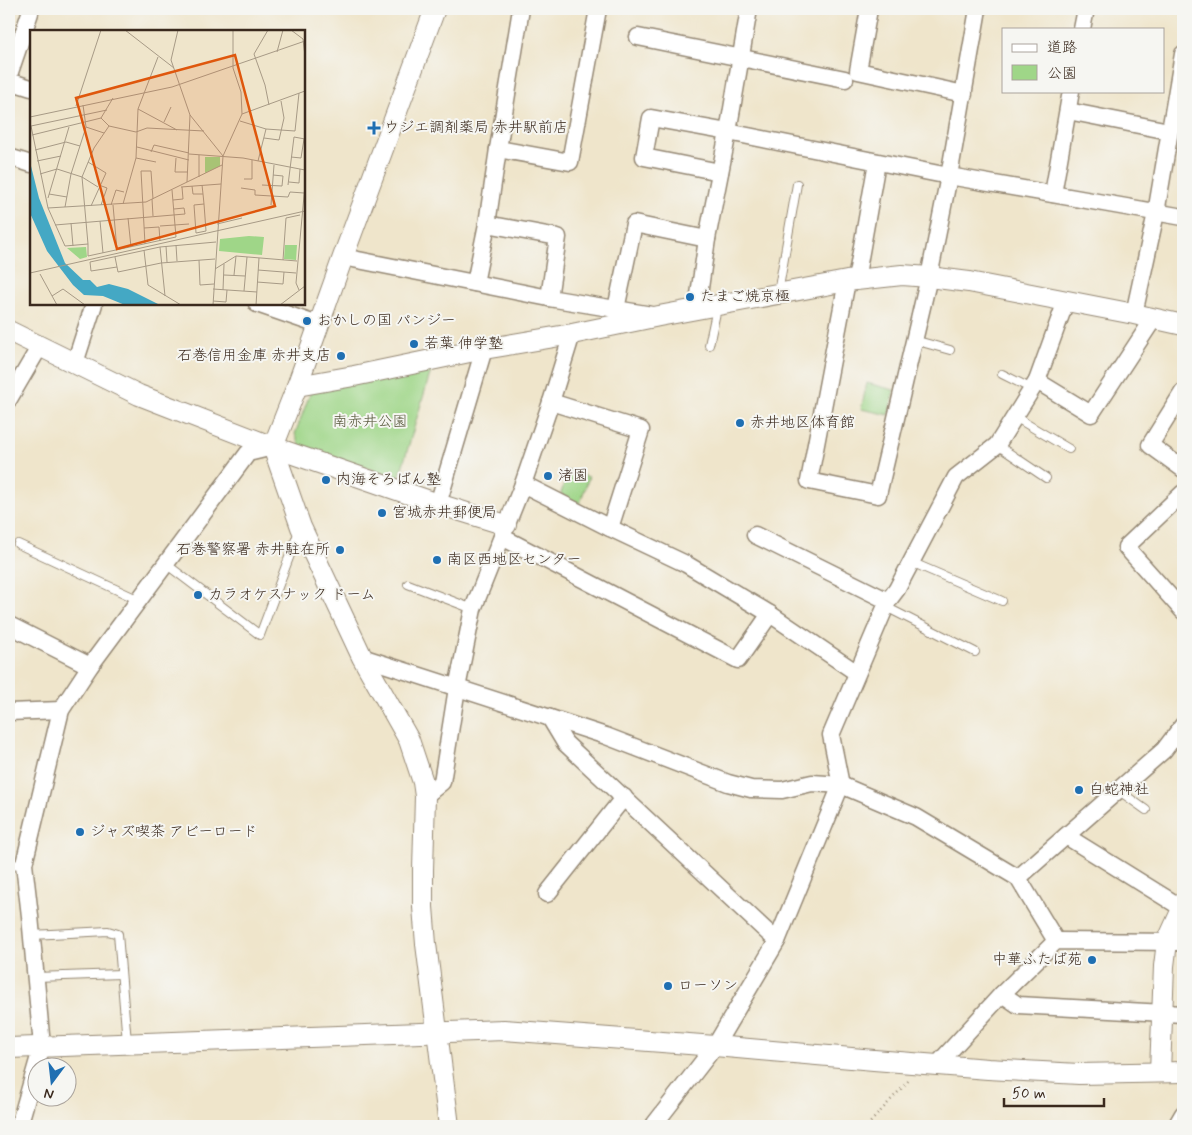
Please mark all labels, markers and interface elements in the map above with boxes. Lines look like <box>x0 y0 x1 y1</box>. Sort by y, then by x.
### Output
legend <box>1002 28 1164 92</box>
inset map <box>30 30 305 305</box>
text: 道路 <box>1047 38 1077 58</box>
text: 公園 <box>1047 64 1077 84</box>
place label: ウジエ調剤薬局 赤井駅前店 <box>384 118 568 138</box>
marker: ウジエ調剤薬局 赤井駅前店 <box>368 122 380 134</box>
place label: たまご焼京極 <box>700 287 790 307</box>
marker: たまご焼京極 <box>684 291 696 303</box>
place label: おかしの国 パンジー <box>317 311 456 331</box>
marker: おかしの国 パンジー <box>301 315 313 327</box>
place label: 若葉 伸学塾 <box>424 334 503 354</box>
marker: 若葉 伸学塾 <box>408 338 420 350</box>
place label: 石巻信用金庫 赤井支店 <box>177 346 331 366</box>
marker: 石巻信用金庫 赤井支店 <box>335 350 347 362</box>
park label: 南赤井公園 <box>332 412 408 432</box>
place label: 赤井地区体育館 <box>750 413 855 433</box>
marker: 赤井地区体育館 <box>734 417 746 429</box>
place label: 渚園 <box>558 466 588 486</box>
place label: 内海そろばん塾 <box>336 470 441 490</box>
marker: 渚園 <box>542 470 554 482</box>
marker: 内海そろばん塾 <box>320 474 332 486</box>
place label: 宮城赤井郵便局 <box>392 503 497 523</box>
marker: 宮城赤井郵便局 <box>376 507 388 519</box>
place label: 石巻警察署 赤井駐在所 <box>176 540 330 560</box>
marker: 石巻警察署 赤井駐在所 <box>334 544 346 556</box>
place label: 南区西地区センター <box>447 550 581 570</box>
marker: 南区西地区センター <box>431 554 443 566</box>
place label: カラオケスナック ドーム <box>208 585 376 605</box>
marker: カラオケスナック ドーム <box>192 589 204 601</box>
place label: 白蛇神社 <box>1089 780 1149 800</box>
marker: 白蛇神社 <box>1073 784 1085 796</box>
place label: ジャズ喫茶 アビーロード <box>90 822 258 842</box>
marker: ジャズ喫茶 アビーロード <box>74 826 86 838</box>
place label: 中華ふたば苑 <box>992 950 1082 970</box>
marker: 中華ふたば苑 <box>1086 954 1098 966</box>
place label: ローソン <box>678 976 738 996</box>
marker: ローソン <box>662 980 674 992</box>
north arrow <box>28 1058 78 1108</box>
scale bar <box>1004 1075 1104 1107</box>
text: N <box>42 1084 56 1103</box>
text: 50 m <box>1012 1084 1046 1104</box>

